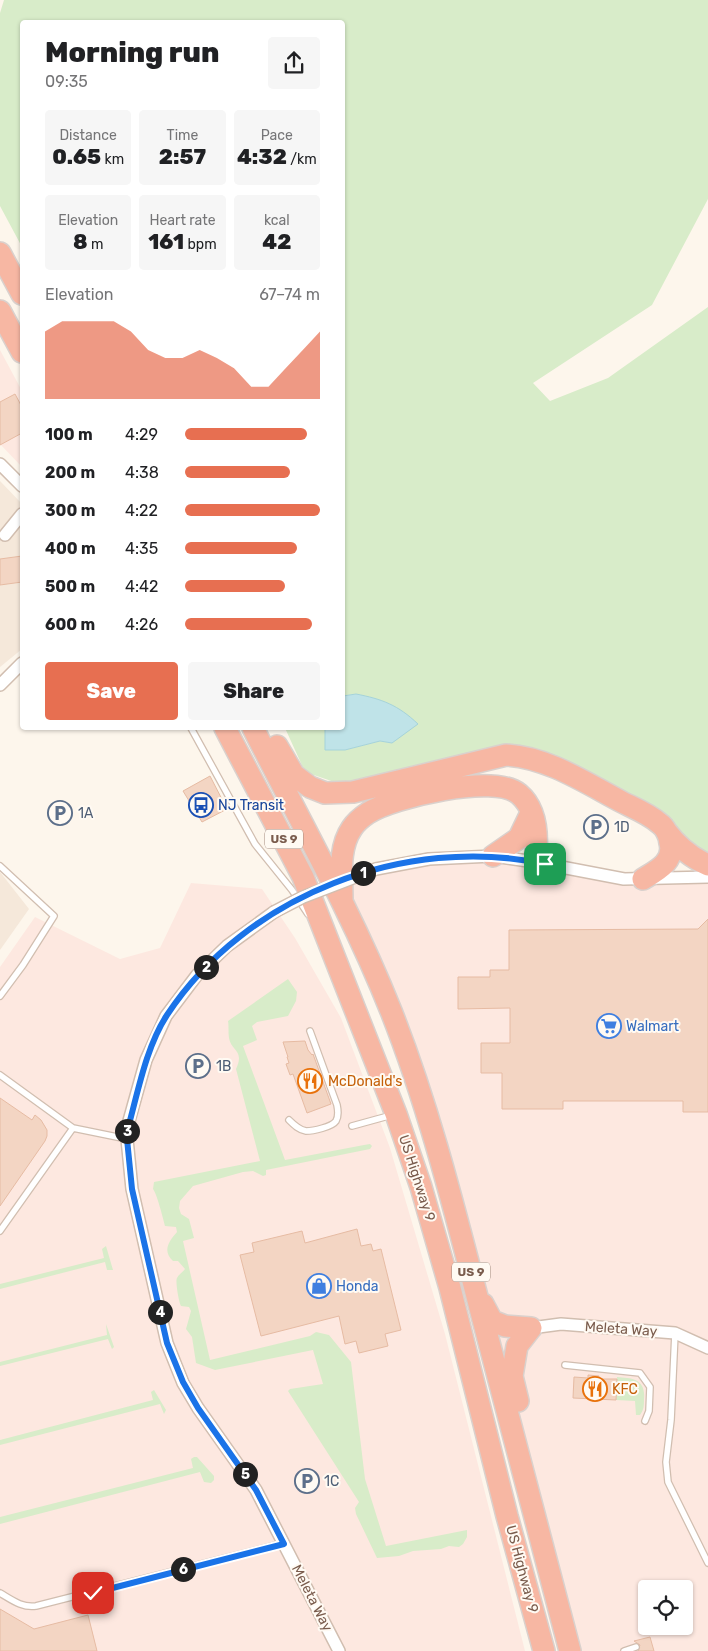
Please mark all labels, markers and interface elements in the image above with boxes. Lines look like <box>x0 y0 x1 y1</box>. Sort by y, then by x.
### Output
text: Morning run <box>45 36 219 69</box>
button: share <box>268 37 320 89</box>
text: 09:35 <box>45 72 88 91</box>
text: Distance <box>59 127 117 144</box>
text: Time <box>167 127 198 144</box>
text: Pace <box>261 127 293 144</box>
text: 0.65 <box>52 144 101 169</box>
text: 2:57 <box>159 144 206 169</box>
text: 4:32 <box>237 144 287 169</box>
text: km <box>101 151 124 168</box>
text: /km <box>287 151 317 168</box>
text: Elevation <box>58 212 118 229</box>
text: Heart rate <box>150 212 215 229</box>
text: kcal <box>264 212 290 229</box>
text: 8 <box>73 229 88 254</box>
text: 161 <box>148 229 184 254</box>
text: 42 <box>262 229 291 254</box>
text: m <box>88 236 103 253</box>
text: bpm <box>184 236 217 253</box>
text: Elevation <box>45 285 114 304</box>
text: 67–74 m <box>259 285 320 304</box>
text: 100 m <box>45 425 93 444</box>
text: 4:29 <box>125 425 158 444</box>
text: 200 m <box>45 463 95 482</box>
text: 4:38 <box>125 463 159 482</box>
text: 300 m <box>45 501 95 520</box>
text: 4:22 <box>125 501 158 520</box>
text: 400 m <box>45 539 96 558</box>
text: 4:35 <box>125 539 158 558</box>
text: 500 m <box>45 577 95 596</box>
text: 4:42 <box>125 577 158 596</box>
text: 600 m <box>45 615 95 634</box>
text: 4:26 <box>125 615 158 634</box>
button: Save <box>45 662 178 720</box>
button: Share <box>188 662 320 720</box>
bus stop icon: NJ Transit <box>188 792 214 818</box>
place label: NJ Transit <box>218 797 285 814</box>
parking icon: 1A <box>47 800 73 826</box>
place label: 1A <box>78 805 94 822</box>
parking icon: 1D <box>583 814 609 840</box>
place label: 1D <box>614 819 630 836</box>
road number: US 9 <box>265 830 303 849</box>
pin <box>524 843 566 885</box>
icon: arrive <box>531 850 559 878</box>
pin: 1 <box>350 860 376 886</box>
text: 1 <box>360 865 367 882</box>
pin: 2 <box>194 954 218 980</box>
text: 2 <box>202 959 211 976</box>
supermarket icon: Walmart <box>596 1013 622 1039</box>
place label: Walmart <box>626 1018 680 1035</box>
parking icon: 1B <box>185 1053 211 1079</box>
place label: 1B <box>216 1058 231 1075</box>
restaurant icon: McDonald's <box>297 1068 323 1094</box>
place label: McDonald's <box>328 1073 402 1090</box>
pin: 3 <box>114 1118 140 1144</box>
text: 3 <box>123 1123 132 1140</box>
street label: US Highway 9 <box>395 1133 439 1223</box>
road number: US 9 <box>452 1262 490 1282</box>
shop icon: Honda <box>306 1273 332 1299</box>
place label: Honda <box>336 1278 379 1295</box>
pin: 4 <box>148 1300 172 1324</box>
text: 4 <box>156 1304 165 1321</box>
street label: Meleta Way <box>584 1318 658 1340</box>
restaurant icon: KFC <box>582 1376 608 1402</box>
place label: KFC <box>612 1381 638 1398</box>
pin: 5 <box>232 1462 258 1486</box>
text: 5 <box>241 1466 250 1483</box>
parking icon: 1C <box>294 1468 320 1494</box>
place label: 1C <box>324 1473 339 1490</box>
street label: US Highway 9 <box>502 1523 542 1615</box>
pin: 6 <box>170 1556 196 1582</box>
text: 6 <box>179 1561 188 1578</box>
street label: Meleta Way <box>288 1562 336 1635</box>
pin <box>72 1572 114 1614</box>
icon: check <box>79 1579 107 1607</box>
map controls <box>638 1580 693 1635</box>
button: locate <box>638 1580 693 1635</box>

